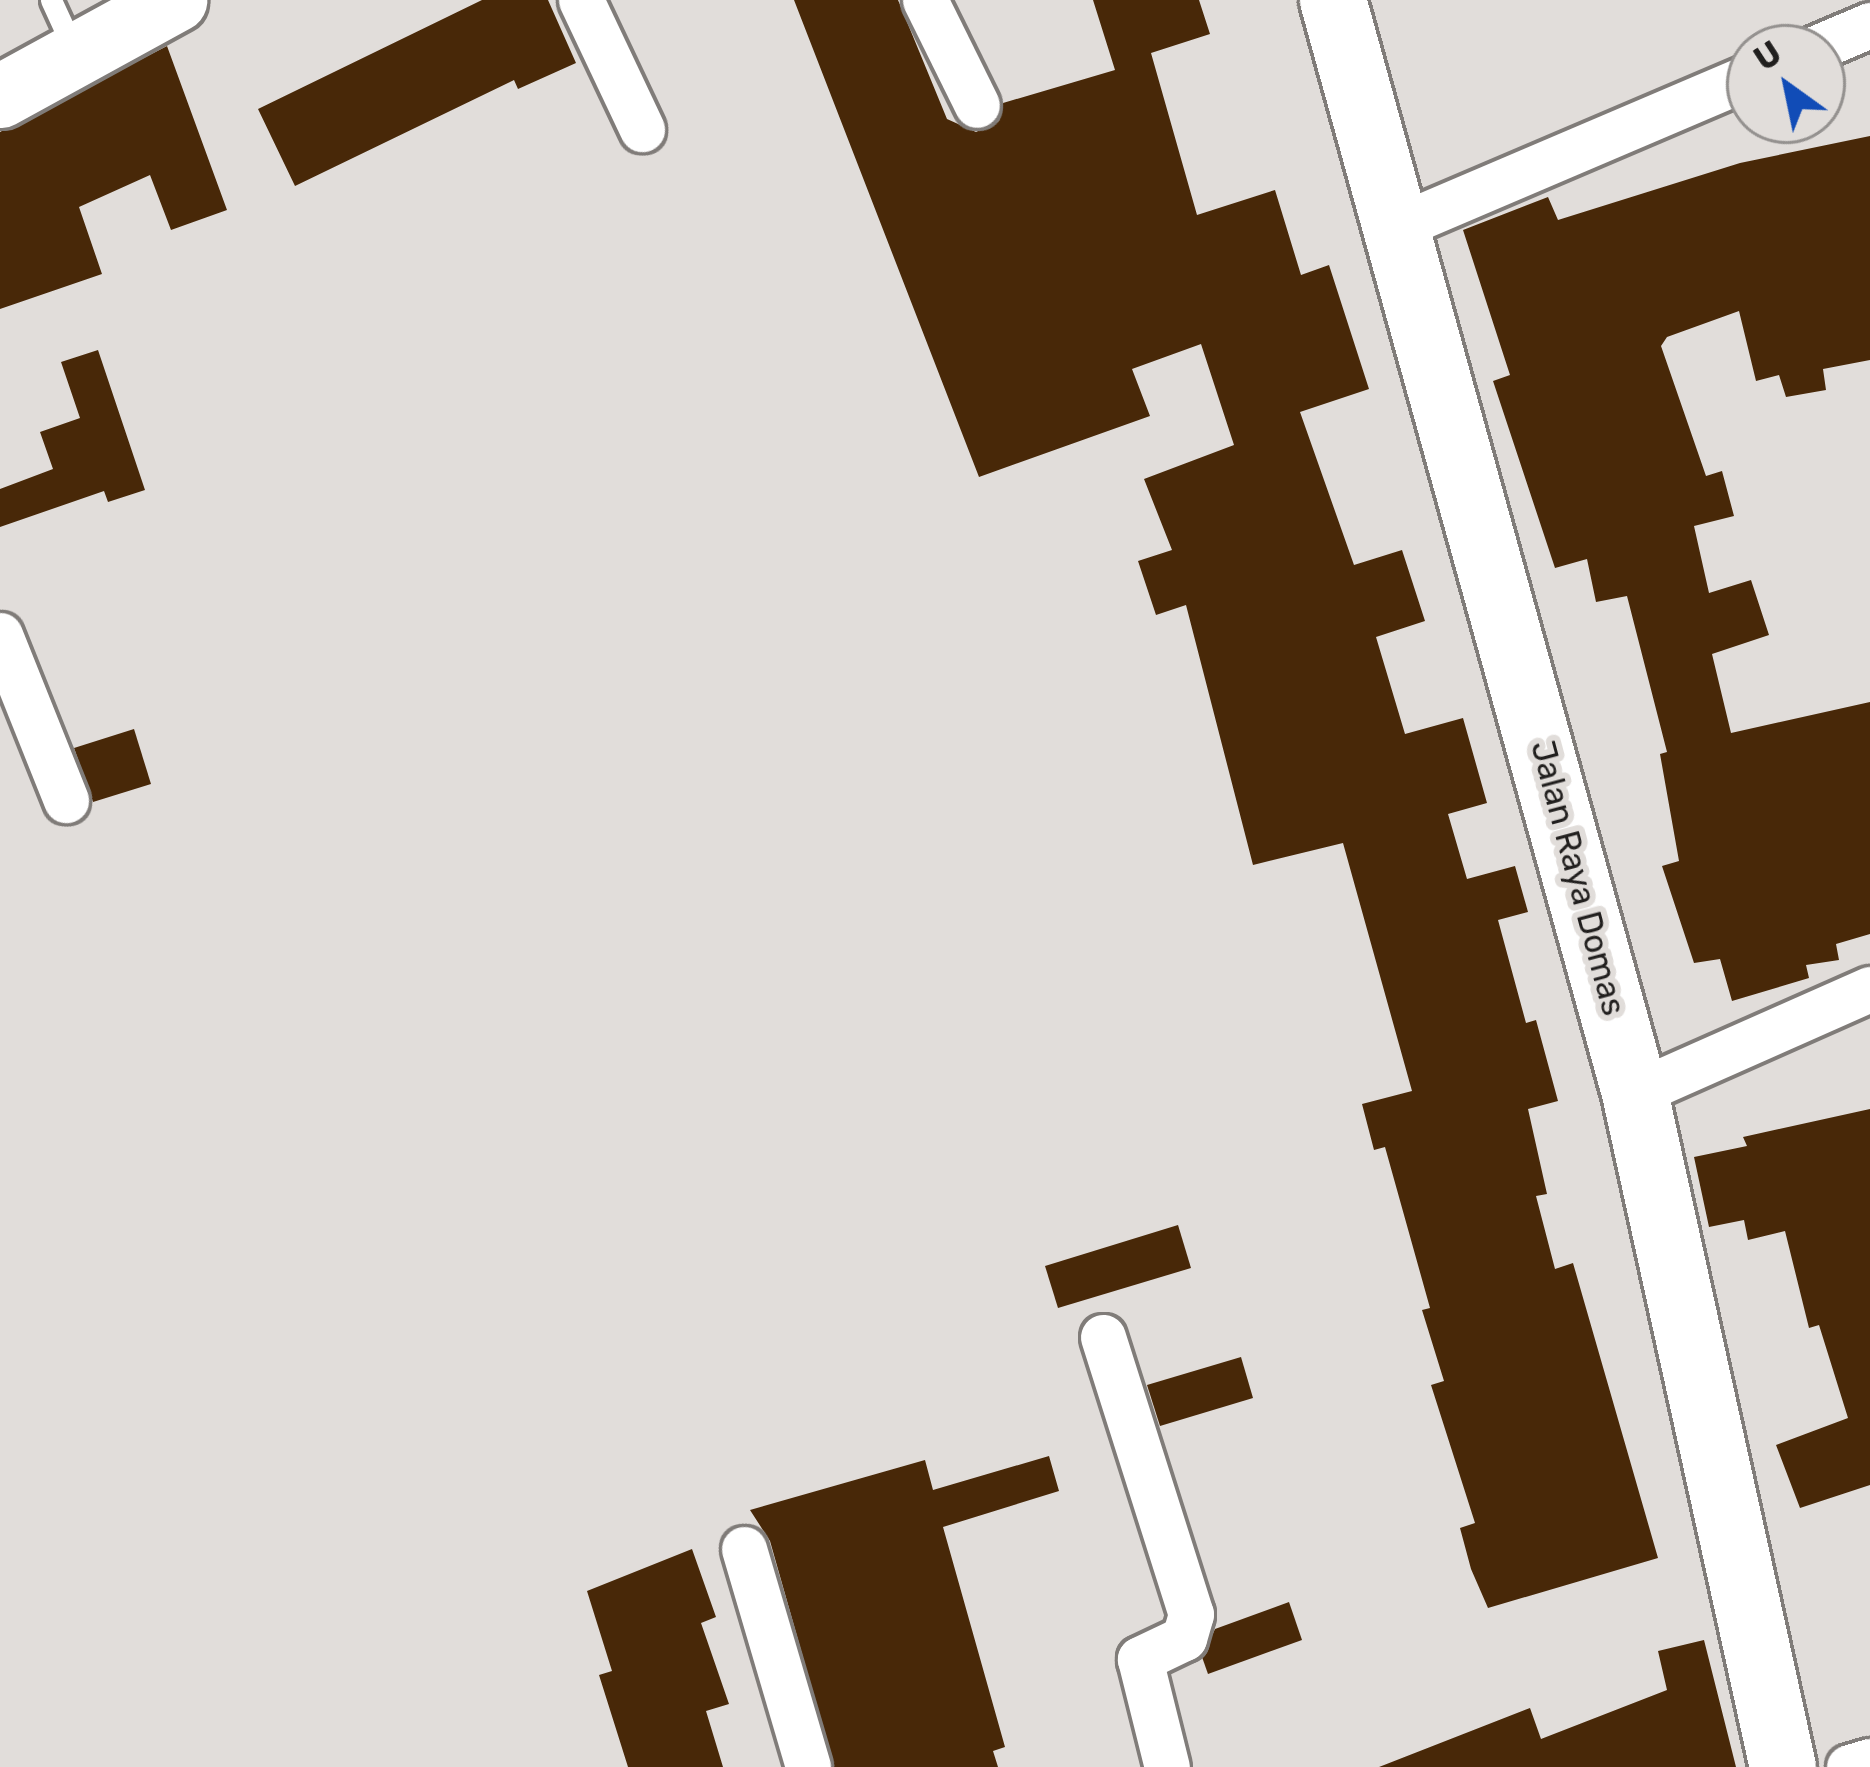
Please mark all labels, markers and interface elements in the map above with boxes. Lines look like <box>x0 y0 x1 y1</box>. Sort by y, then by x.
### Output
north arrow <box>1726 24 1846 144</box>
text: U <box>1747 33 1788 79</box>
street label: Jalan Raya Domas <box>1522 736 1634 1020</box>

